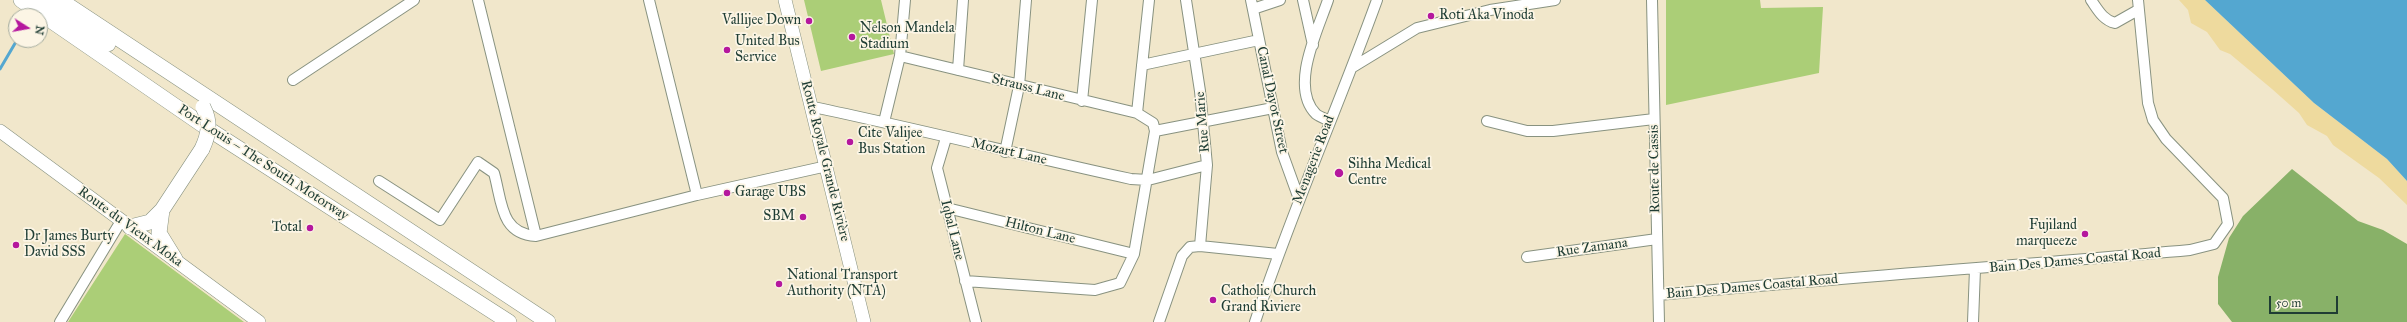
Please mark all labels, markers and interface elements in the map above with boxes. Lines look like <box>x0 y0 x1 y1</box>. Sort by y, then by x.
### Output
north arrow <box>8 8 48 48</box>
place label: Roti Aka Vinoda <box>1439 8 1534 24</box>
marker: Roti Aka Vinoda <box>1426 11 1436 21</box>
place label: Vallijee Down <box>722 13 801 29</box>
marker: Vallijee Down <box>804 16 814 26</box>
place label: Nelson Mandela Stadium <box>860 21 955 54</box>
text: N <box>32 24 47 36</box>
marker: Nelson Mandela Stadium <box>847 32 857 42</box>
place label: United Bus Service <box>735 34 800 66</box>
marker: United Bus Service <box>722 45 732 55</box>
street label: Canal Dayot Street <box>1252 45 1292 155</box>
street label: Strauss Lane <box>990 71 1066 105</box>
street label: Route Royale Grande Rivière <box>797 79 853 243</box>
street label: Rue Marie <box>1192 91 1214 153</box>
street label: Port Louis – The South Motorway <box>174 101 352 225</box>
street label: Menagerie Road <box>1289 113 1339 207</box>
street label: Route de Cassis <box>1646 125 1664 213</box>
place label: Cite Valijee Bus Station <box>858 126 925 158</box>
street label: Mozart Lane <box>970 135 1048 169</box>
marker: Cite Valijee Bus Station <box>845 137 855 147</box>
place label: Sihha Medical Centre <box>1348 157 1431 190</box>
marker: Sihha Medical Centre <box>1333 167 1345 179</box>
street label: Route du Vieux Moka <box>74 183 186 271</box>
place label: Garage UBS <box>735 185 806 201</box>
marker: Garage UBS <box>722 188 732 198</box>
street label: Iqbal Lane <box>936 198 968 262</box>
place label: SBM <box>763 209 795 225</box>
marker: SBM <box>798 212 808 222</box>
street label: Hilton Lane <box>1003 214 1077 248</box>
place label: Fujiland marqueeze <box>2016 218 2077 250</box>
place label: Total <box>272 220 302 236</box>
marker: Total <box>305 223 315 233</box>
place label: Dr James Burty David SSS <box>24 229 114 262</box>
marker: Fujiland marqueeze <box>2080 229 2090 239</box>
street label: Rue Zamana <box>1555 235 1629 261</box>
marker: Dr James Burty David SSS <box>11 240 21 250</box>
street label: Bain Des Dames Coastal Road <box>1988 245 2162 277</box>
place label: National Transport Authority (NTA) <box>787 268 898 300</box>
street label: Bain Des Dames Coastal Road <box>1665 271 1839 303</box>
marker: National Transport Authority (NTA) <box>774 279 784 289</box>
place label: Catholic Church Grand Riviere <box>1221 284 1316 316</box>
scale bar <box>2271 288 2340 314</box>
marker: Catholic Church Grand Riviere <box>1208 295 1218 305</box>
text: 50 m <box>2276 296 2301 310</box>

